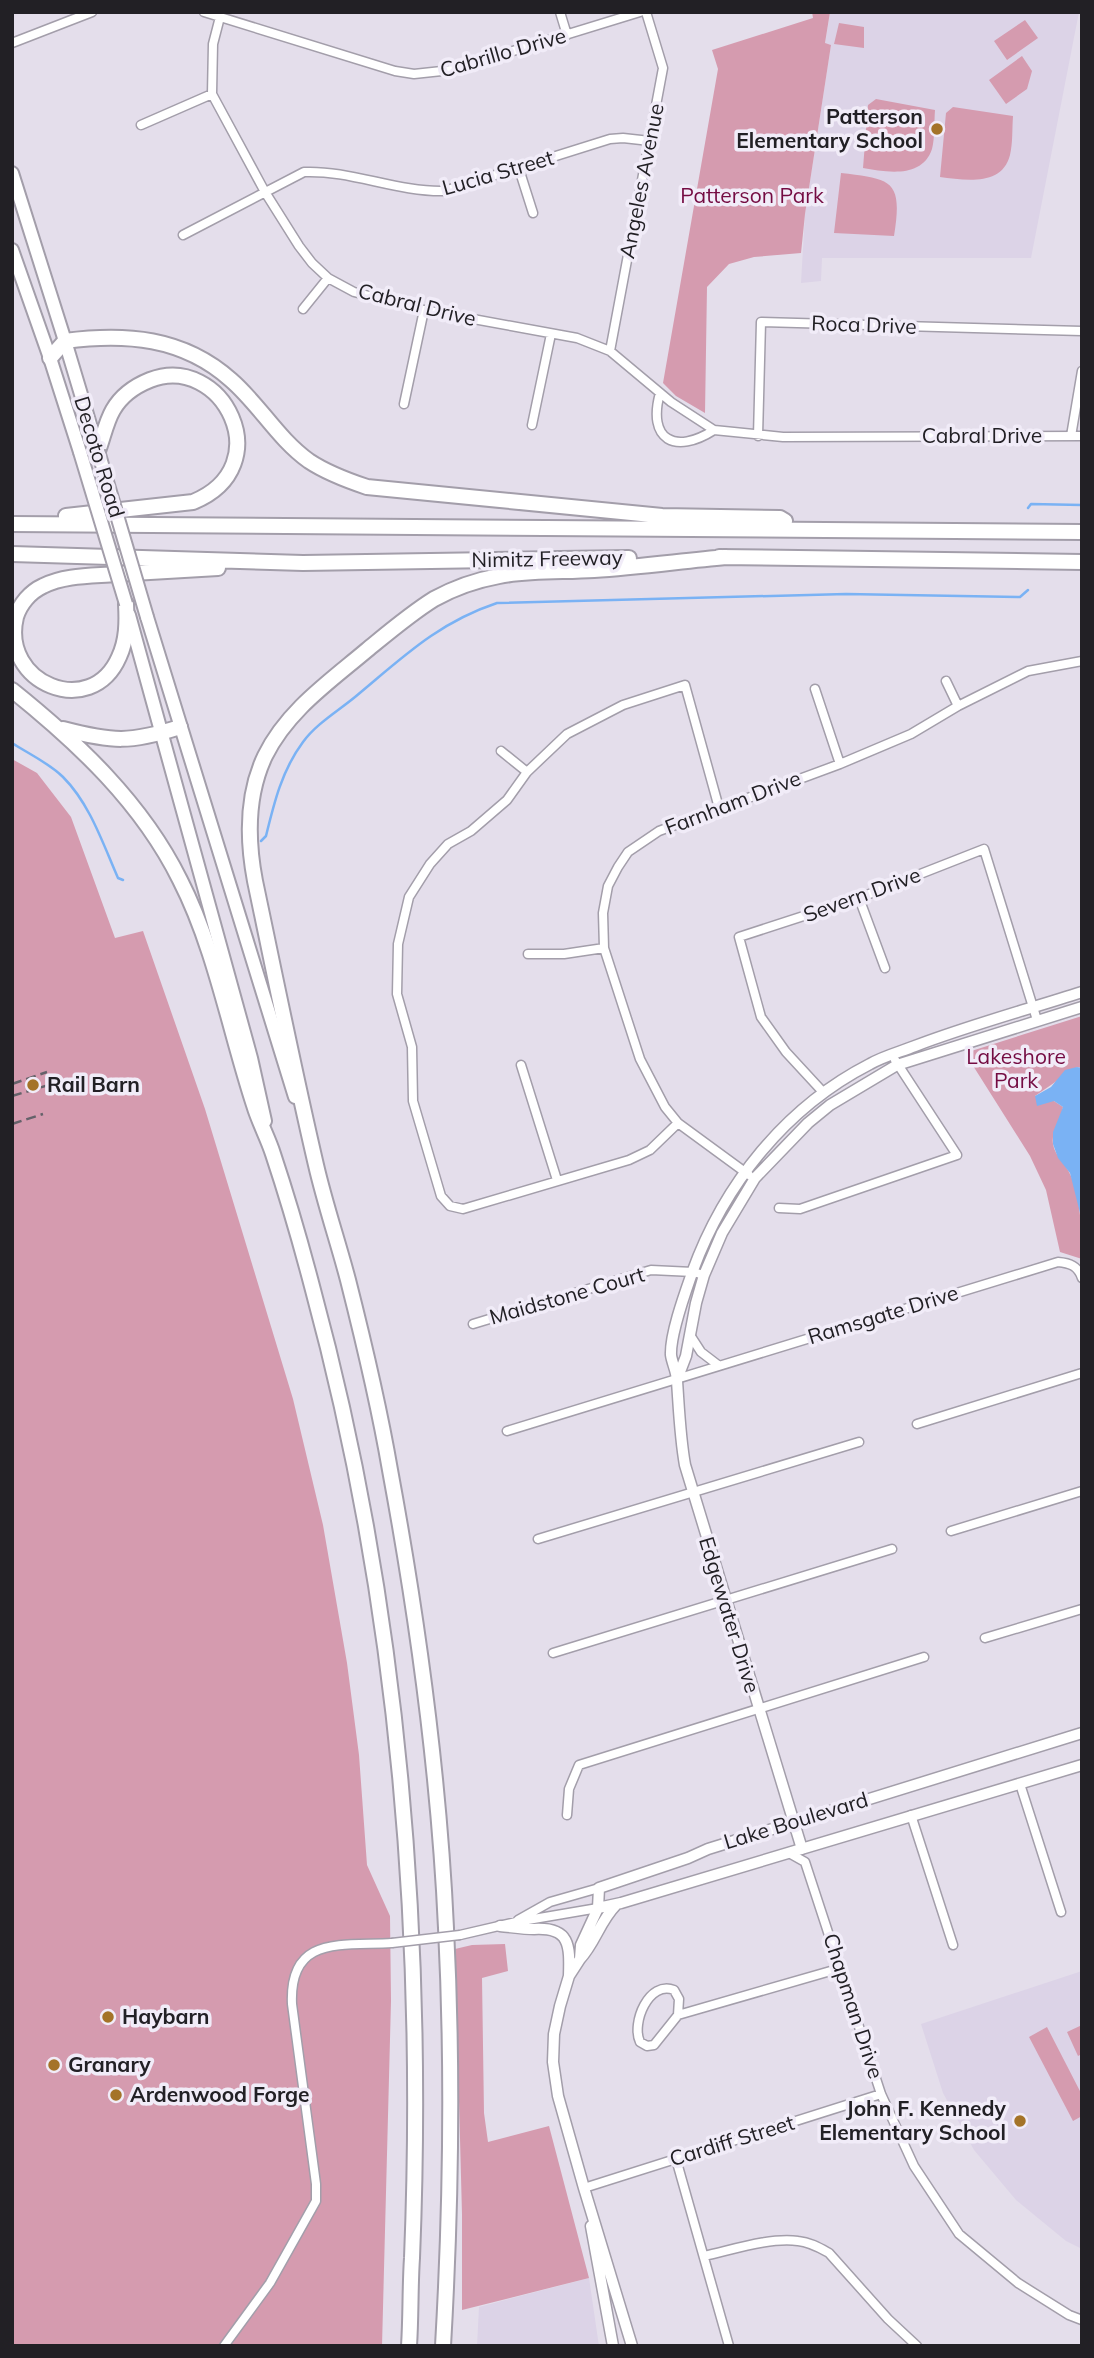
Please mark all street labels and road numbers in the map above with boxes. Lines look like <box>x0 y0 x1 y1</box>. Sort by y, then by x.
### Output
street label: Cabrillo Drive <box>437 22 569 82</box>
street label: Angeles Avenue <box>613 101 669 260</box>
street label: Lucia Street <box>439 144 557 200</box>
street label: Cabral Drive <box>356 277 479 331</box>
street label: Roca Drive <box>811 309 917 339</box>
street label: Decoto Road <box>69 393 131 520</box>
street label: Cabral Drive <box>922 422 1042 448</box>
street label: Nimitz Freeway <box>471 544 623 572</box>
street label: Farnham Drive <box>661 764 804 840</box>
street label: Severn Drive <box>799 861 924 927</box>
street label: Maidstone Court <box>486 1260 647 1330</box>
street label: Ramsgate Drive <box>804 1279 961 1349</box>
street label: Edgewater Drive <box>694 1533 766 1696</box>
street label: Lake Boulevard <box>720 1786 871 1854</box>
street label: Chapman Drive <box>818 1930 890 2082</box>
street label: Cardiff Street <box>666 2109 797 2171</box>

